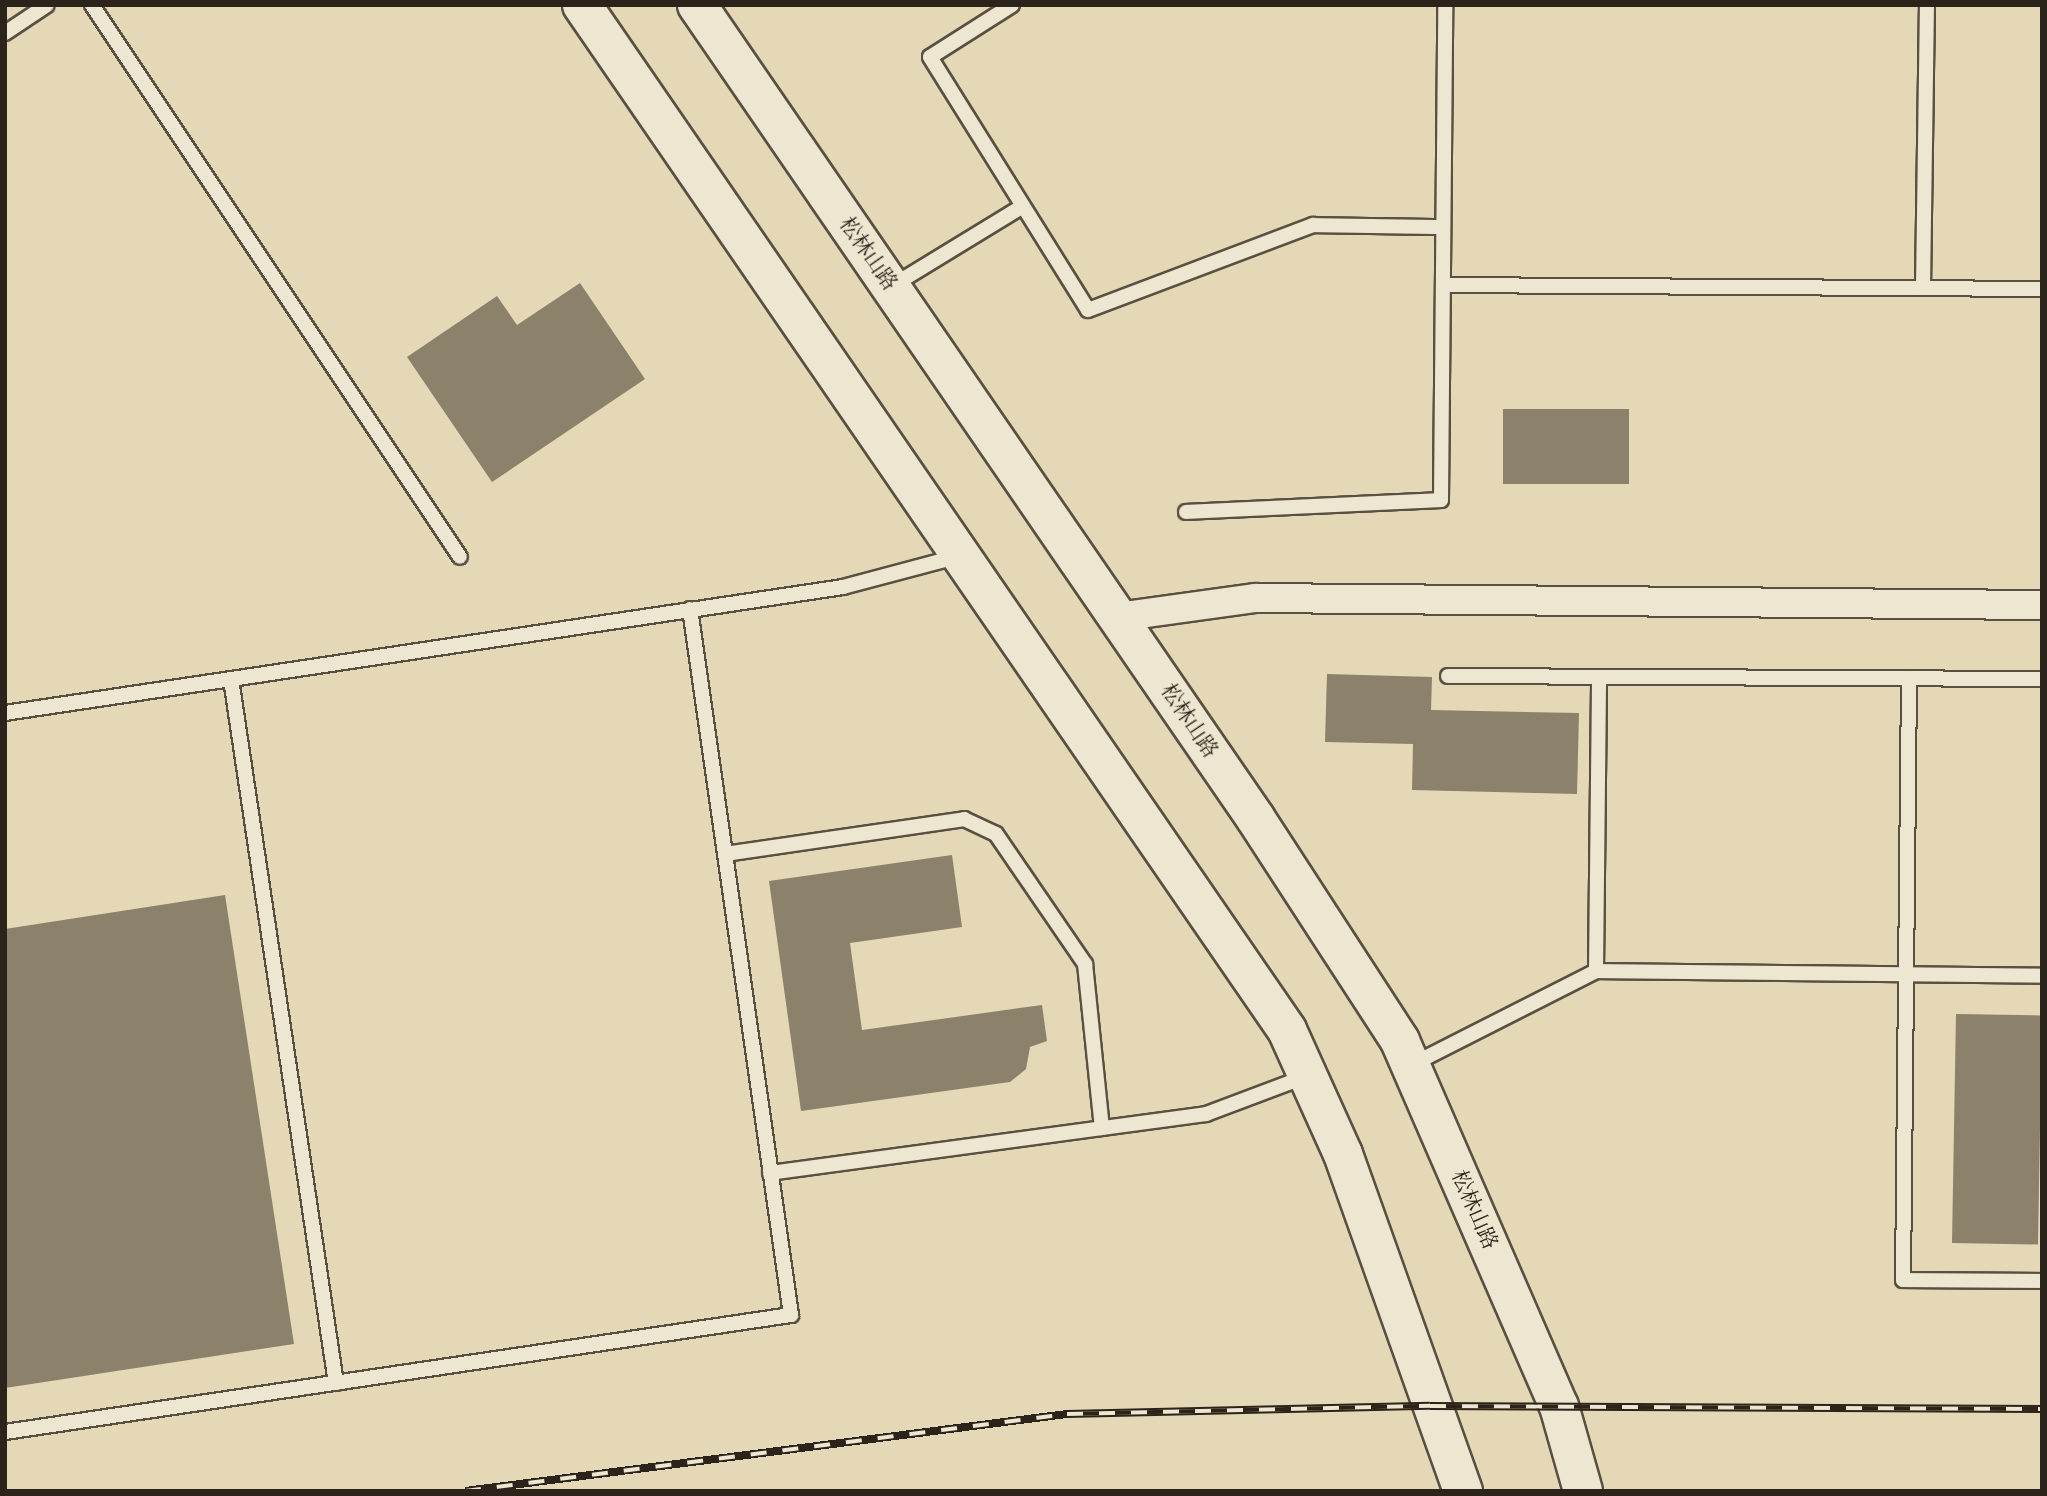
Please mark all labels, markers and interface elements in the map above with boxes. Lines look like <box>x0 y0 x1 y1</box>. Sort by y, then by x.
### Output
street label: 松林山路 <box>834 212 902 296</box>
street label: 松林山路 <box>1155 679 1223 763</box>
street label: 松林山路 <box>1445 1167 1503 1253</box>

